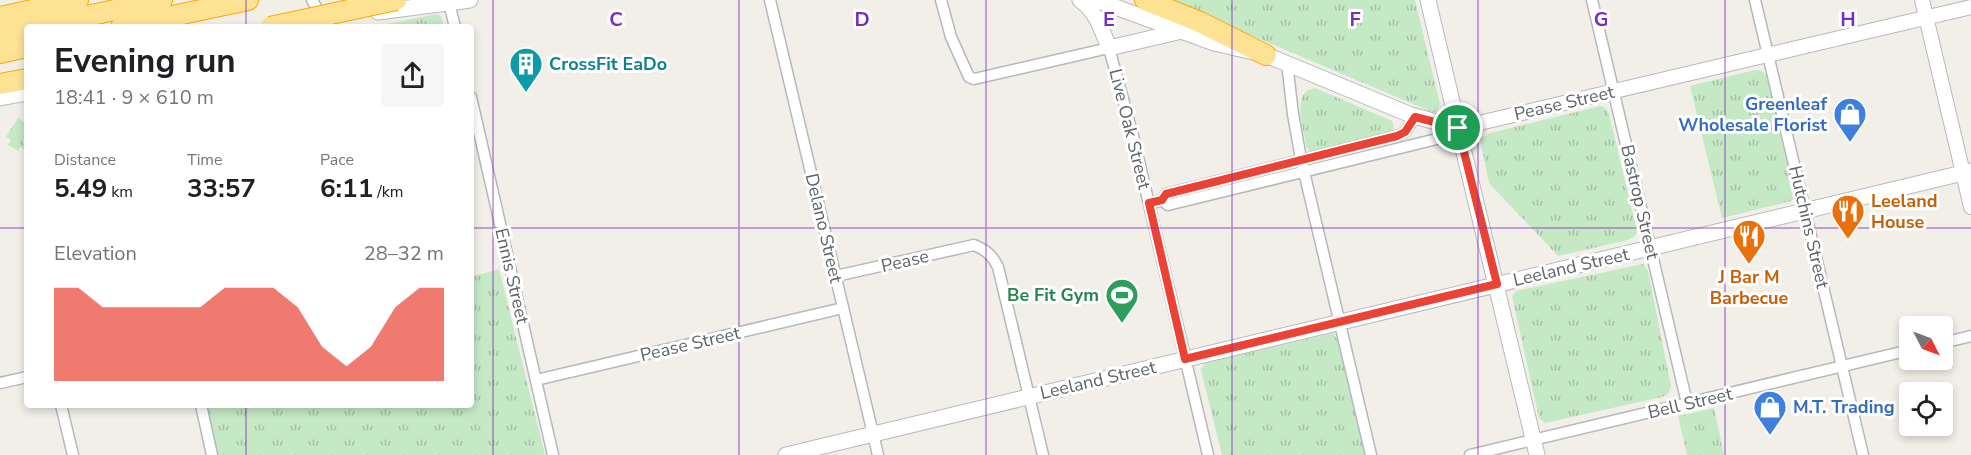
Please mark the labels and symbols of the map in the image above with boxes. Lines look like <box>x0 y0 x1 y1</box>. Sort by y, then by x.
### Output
text: C <box>609 6 623 33</box>
text: D <box>854 6 870 33</box>
text: E <box>1103 6 1115 33</box>
text: F <box>1349 6 1361 33</box>
text: G <box>1594 6 1608 33</box>
text: H <box>1840 6 1856 33</box>
building icon: CrossFit EaDo <box>508 46 544 93</box>
place label: CrossFit EaDo <box>549 52 667 76</box>
street label: Live Oak Street <box>1103 66 1157 192</box>
street label: Pease Street <box>1512 80 1617 126</box>
place label: Greenleaf Wholesale Florist <box>1678 92 1827 137</box>
shop icon: Greenleaf Wholesale Florist <box>1832 96 1868 143</box>
pin <box>1432 102 1483 153</box>
street label: Bastrop Street <box>1615 142 1665 262</box>
street label: Hutchins Street <box>1783 163 1835 291</box>
street label: Delano Street <box>800 171 848 286</box>
place label: Leeland House <box>1871 189 1937 234</box>
restaurant icon: Leeland House <box>1830 193 1866 240</box>
restaurant icon: J Bar M Barbecue <box>1731 218 1767 265</box>
street label: Ennis Street <box>489 226 535 327</box>
street label: Leeland Street <box>1511 242 1632 292</box>
street label: Pease <box>879 244 931 278</box>
place label: J Bar M Barbecue <box>1710 265 1789 310</box>
sports icon: Be Fit Gym <box>1104 277 1140 324</box>
place label: Be Fit Gym <box>1007 283 1099 307</box>
north arrow <box>1899 316 1953 370</box>
street label: Pease Street <box>638 321 743 367</box>
street label: Leeland Street <box>1038 355 1159 405</box>
street label: Bell Street <box>1645 381 1735 424</box>
shop icon: M.T. Trading <box>1752 389 1788 436</box>
place label: M.T. Trading <box>1793 395 1895 419</box>

